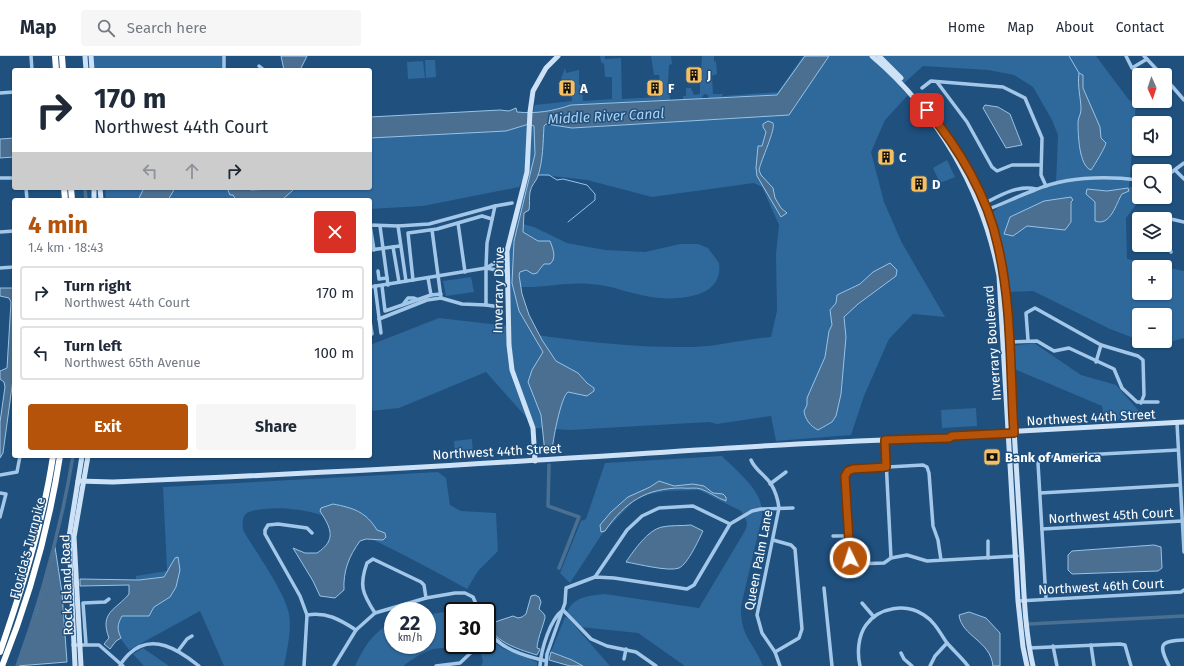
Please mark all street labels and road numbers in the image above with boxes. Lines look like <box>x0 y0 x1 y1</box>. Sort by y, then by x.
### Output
street label: Inverrary Drive <box>490 246 507 334</box>
street label: Inverrary Boulevard <box>981 285 1004 401</box>
street label: Northwest 44th Street <box>1026 407 1156 428</box>
street label: Northwest 44th Street <box>432 441 562 462</box>
street label: Florida's Turnpike <box>7 496 48 601</box>
street label: Northwest 45th Court <box>1048 505 1174 526</box>
street label: Queen Palm Lane <box>741 509 776 612</box>
street label: Rock Island Road <box>57 534 76 636</box>
street label: Northwest 46th Court <box>1038 576 1165 597</box>

